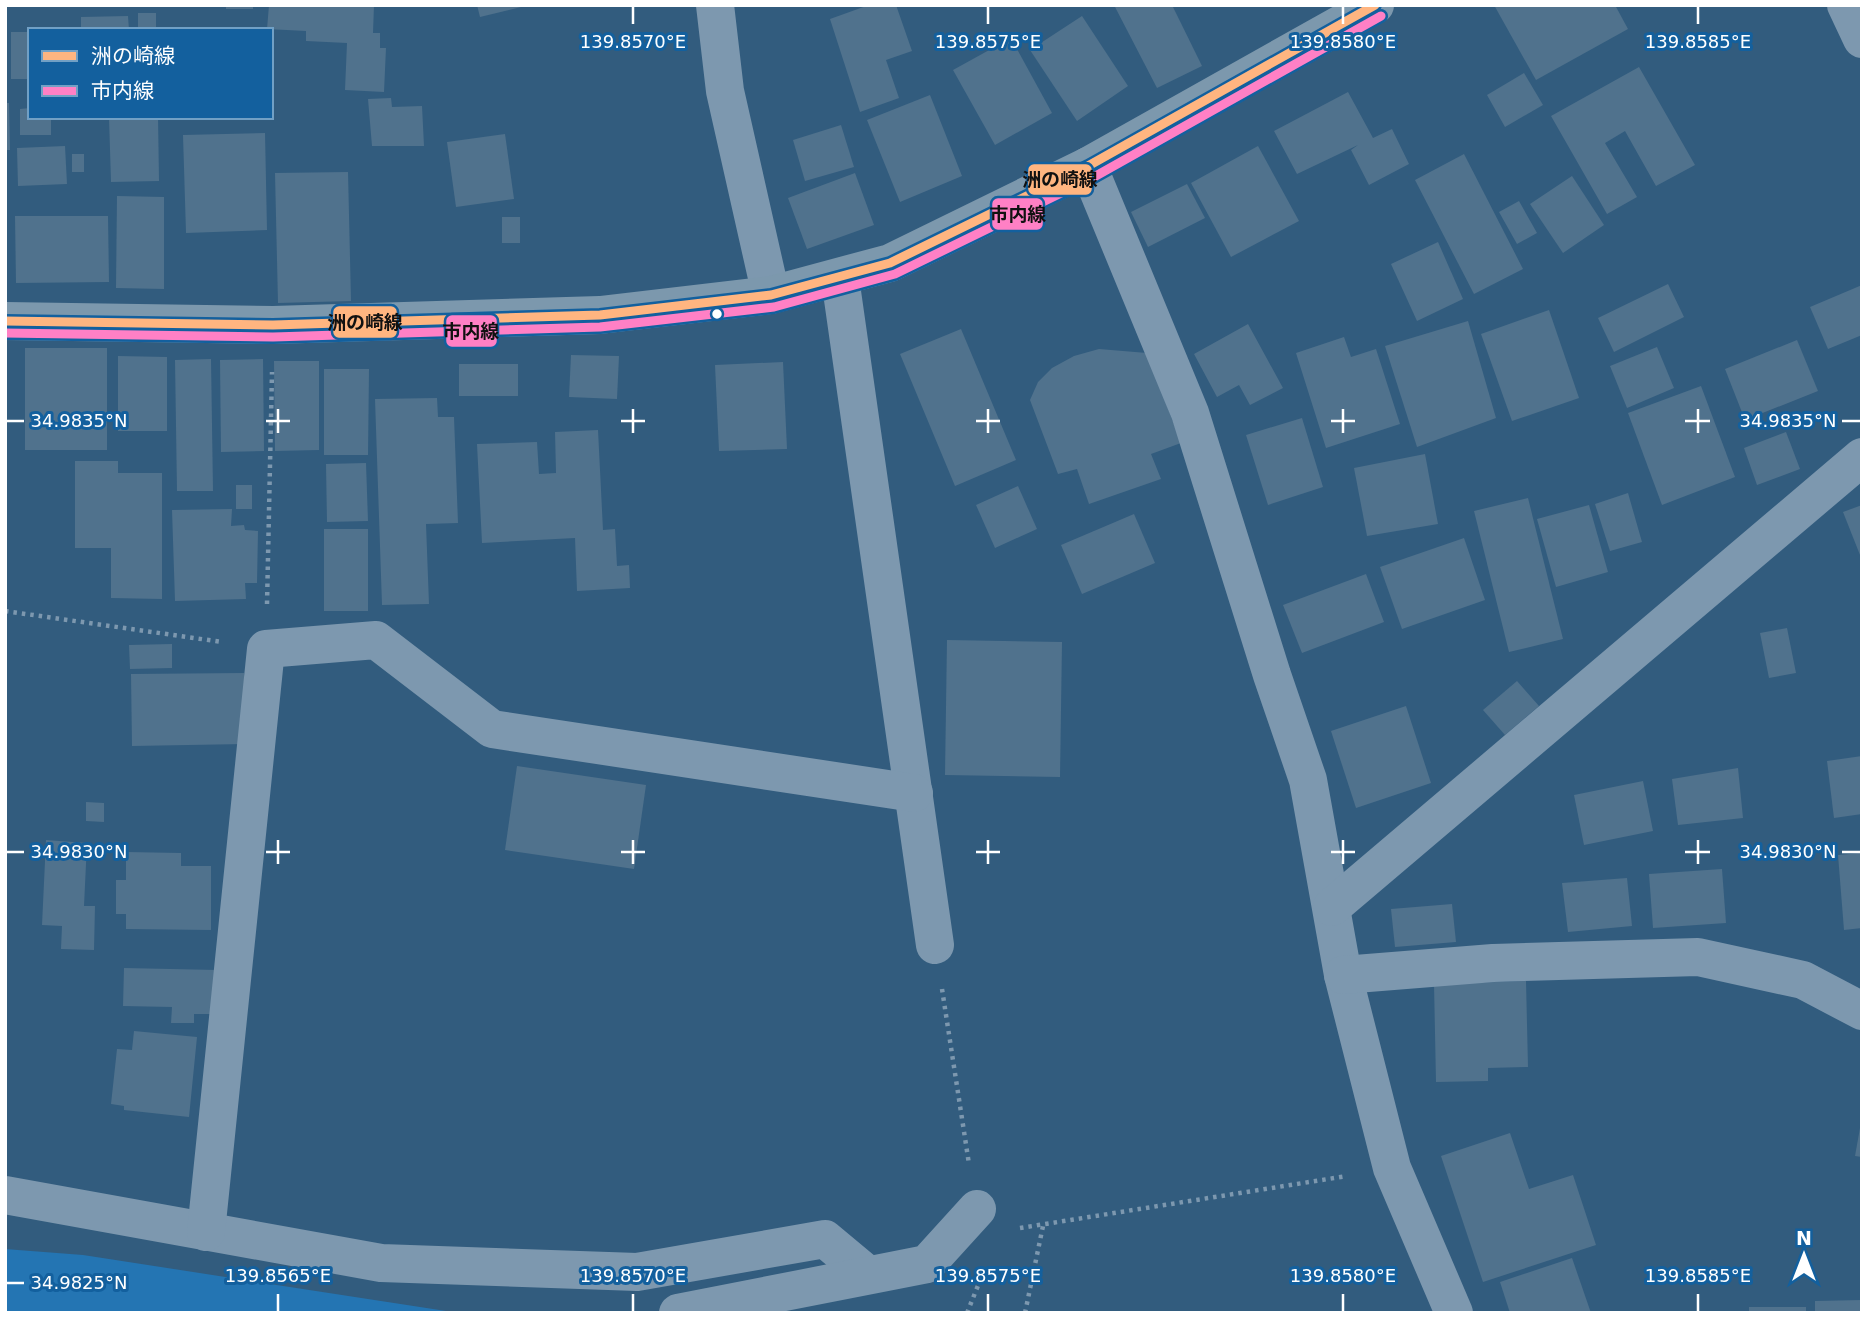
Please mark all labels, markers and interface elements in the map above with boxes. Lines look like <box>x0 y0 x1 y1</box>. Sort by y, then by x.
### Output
legend <box>28 28 273 119</box>
text: 139.8570°E <box>580 31 686 52</box>
text: 139.8575°E <box>935 31 1041 52</box>
text: 139.8580°E <box>1290 31 1396 52</box>
text: 139.8585°E <box>1645 31 1751 52</box>
text: 洲の崎線 <box>91 44 175 68</box>
text: 市内線 <box>91 79 154 103</box>
line badge: 洲の崎線 <box>1027 163 1093 196</box>
text: 洲の崎線 <box>1022 168 1098 190</box>
line badge: 市内線 <box>991 197 1044 231</box>
text: 市内線 <box>989 203 1047 225</box>
line badge: 洲の崎線 <box>332 305 398 339</box>
unlabelled marker <box>710 307 724 321</box>
text: 洲の崎線 <box>327 311 403 333</box>
line badge: 市内線 <box>445 314 498 348</box>
text: 市内線 <box>442 320 500 342</box>
text: 34.9835°N <box>31 410 127 431</box>
text: 34.9835°N <box>1740 410 1836 431</box>
text: 34.9830°N <box>31 841 127 862</box>
text: 34.9830°N <box>1740 841 1836 862</box>
north arrow <box>1769 1220 1839 1290</box>
text: N <box>1796 1227 1812 1249</box>
text: 139.8565°E <box>225 1265 331 1286</box>
text: 139.8570°E <box>580 1265 686 1286</box>
text: 139.8575°E <box>935 1265 1041 1286</box>
text: 139.8580°E <box>1290 1265 1396 1286</box>
text: 139.8585°E <box>1645 1265 1751 1286</box>
text: 34.9825°N <box>31 1272 127 1293</box>

